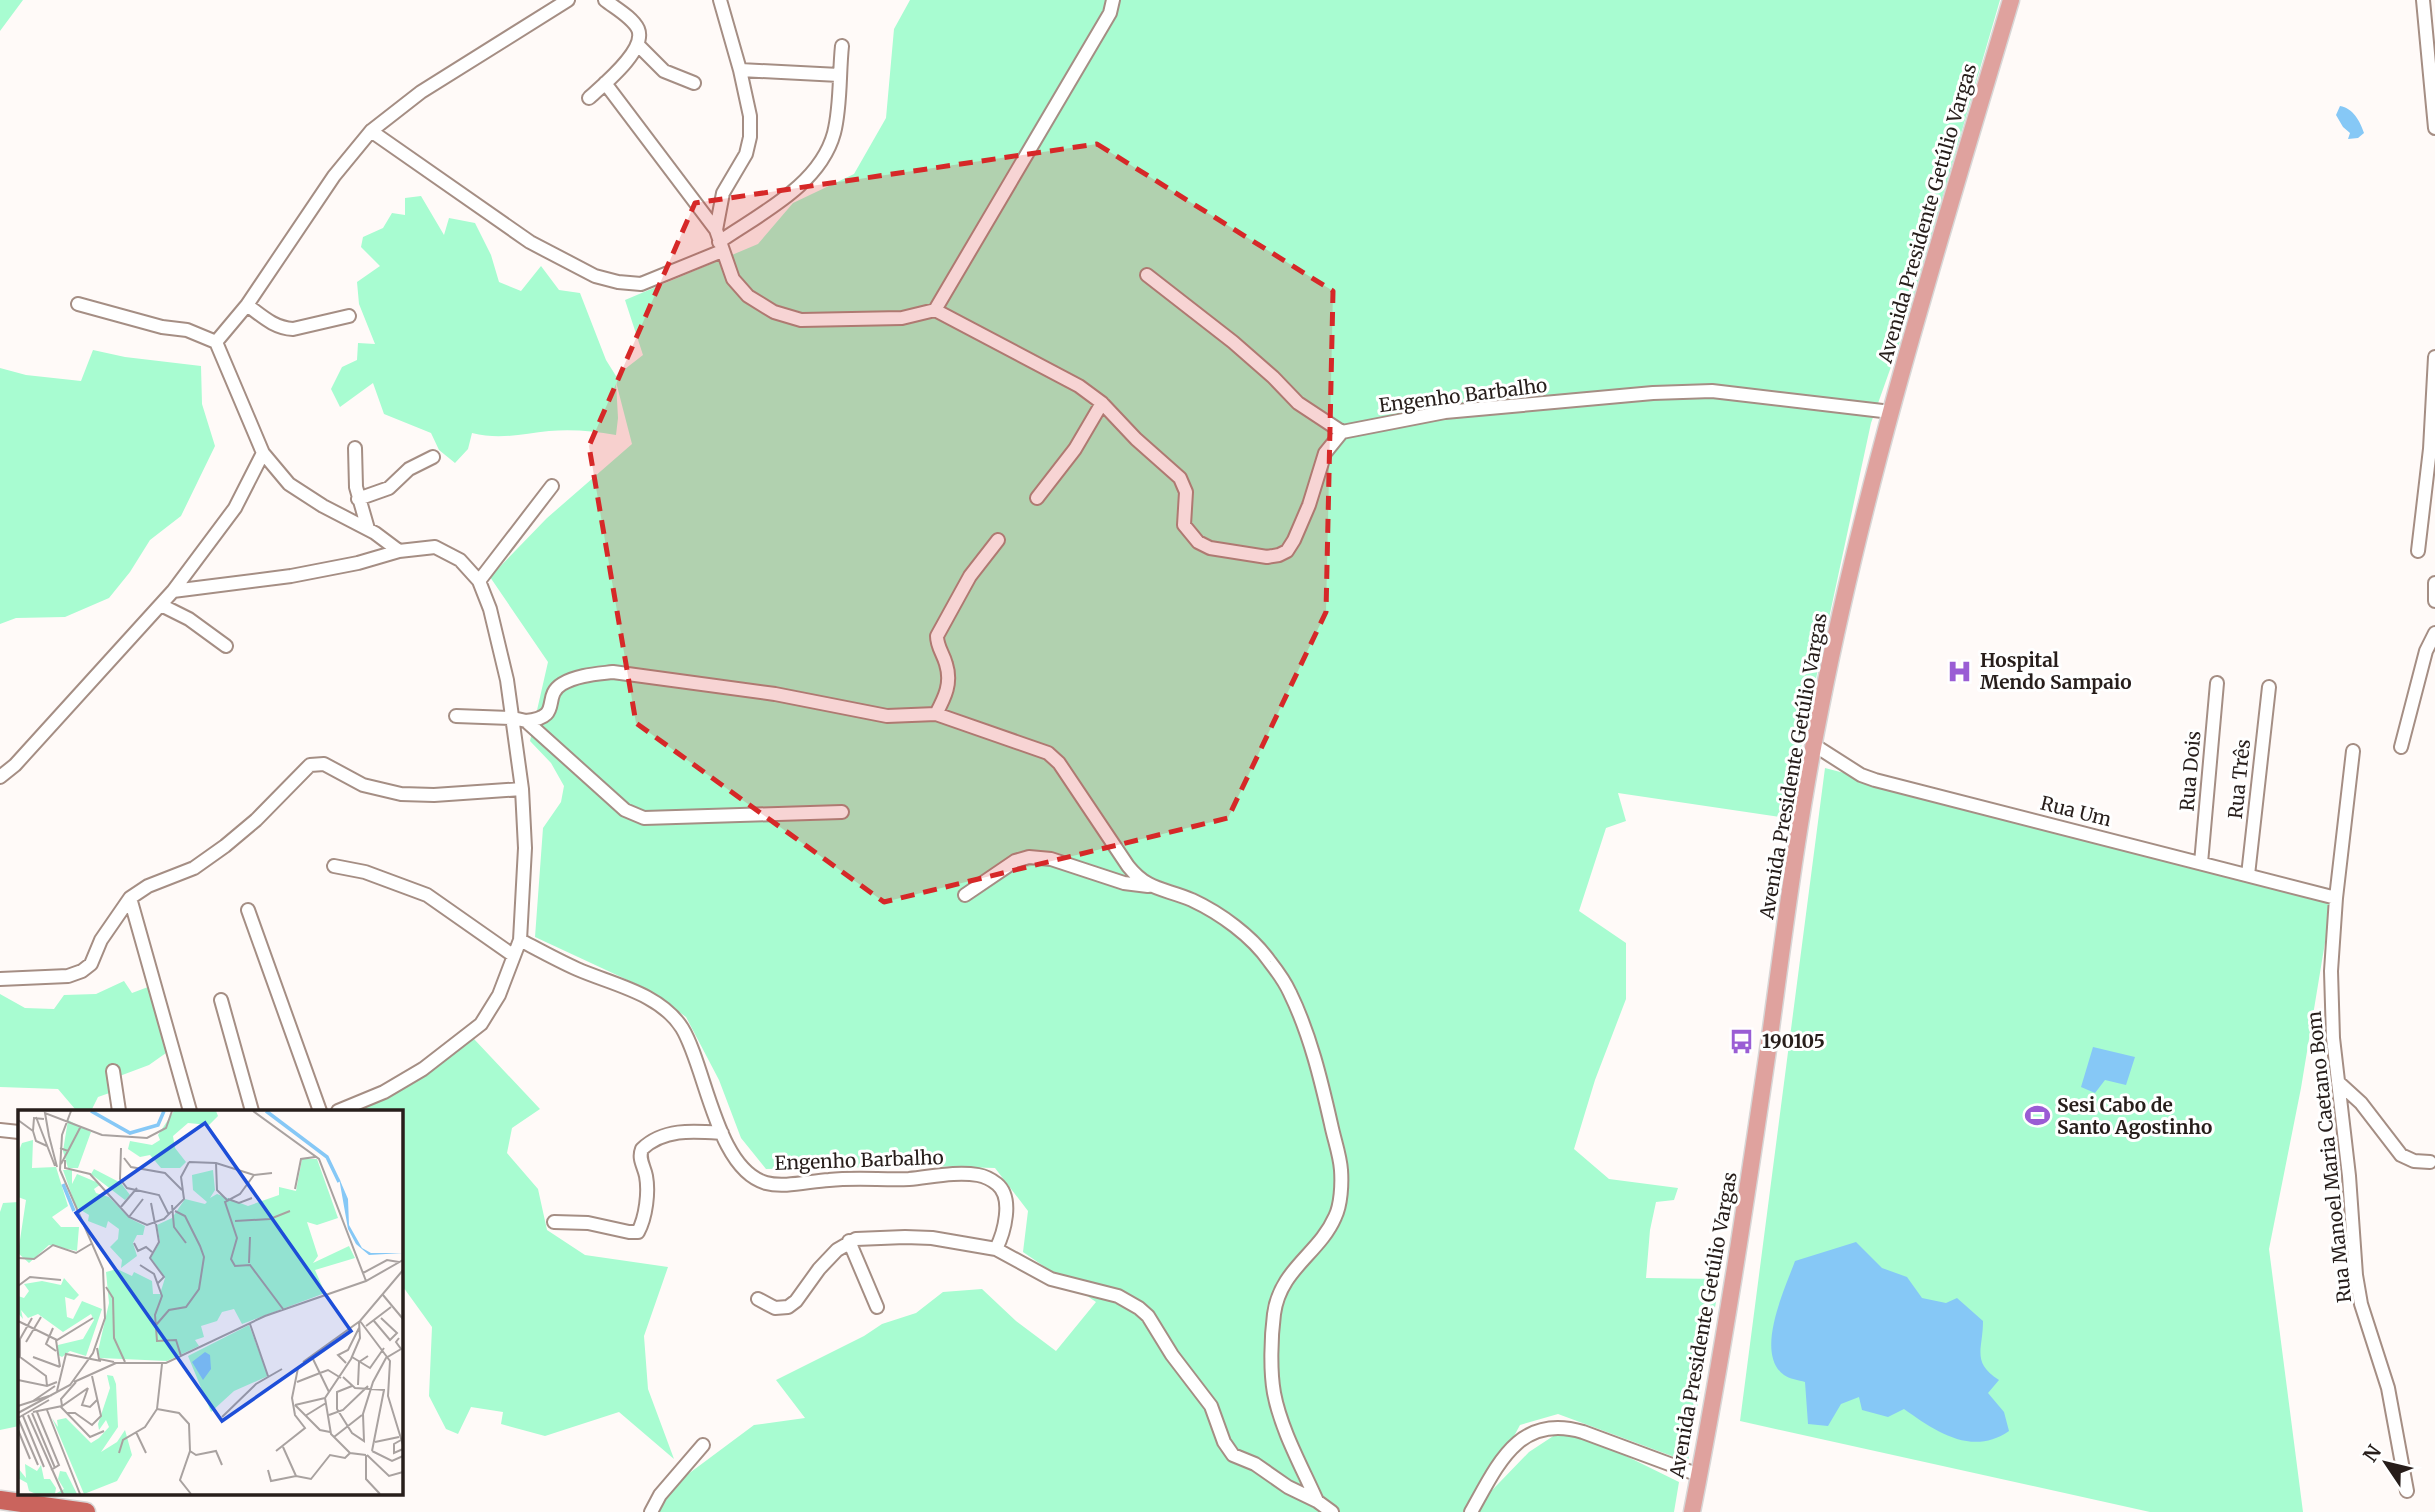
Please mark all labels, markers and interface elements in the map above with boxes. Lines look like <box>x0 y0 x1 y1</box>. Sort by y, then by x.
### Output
street label: Avenida Presidente Getúlio Vargas <box>1872 60 1981 367</box>
street label: Engenho Barbalho <box>1378 373 1548 417</box>
street label: Avenida Presidente Getúlio Vargas <box>1754 611 1832 922</box>
place label: Hospital Mendo Sampaio <box>1980 648 2132 694</box>
hospital icon: Hospital Mendo Sampaio <box>1946 657 1974 685</box>
street label: Rua Dois <box>2175 730 2205 812</box>
street label: Rua Três <box>2223 738 2255 820</box>
street label: Rua Um <box>2038 791 2114 831</box>
street label: Rua Manoel Maria Caetano Bom <box>2302 1010 2356 1304</box>
bus stop icon: 190105 <box>1728 1027 1756 1055</box>
place label: 190105 <box>1762 1029 1825 1053</box>
place label: Sesi Cabo de Santo Agostinho <box>2057 1093 2212 1139</box>
sports icon: Sesi Cabo de Santo Agostinho <box>2023 1102 2051 1130</box>
inset map <box>18 1110 402 1494</box>
street label: Engenho Barbalho <box>774 1145 944 1175</box>
street label: Avenida Presidente Getúlio Vargas <box>1664 1170 1742 1481</box>
north arrow <box>2351 1428 2421 1498</box>
text: N <box>2358 1440 2386 1466</box>

